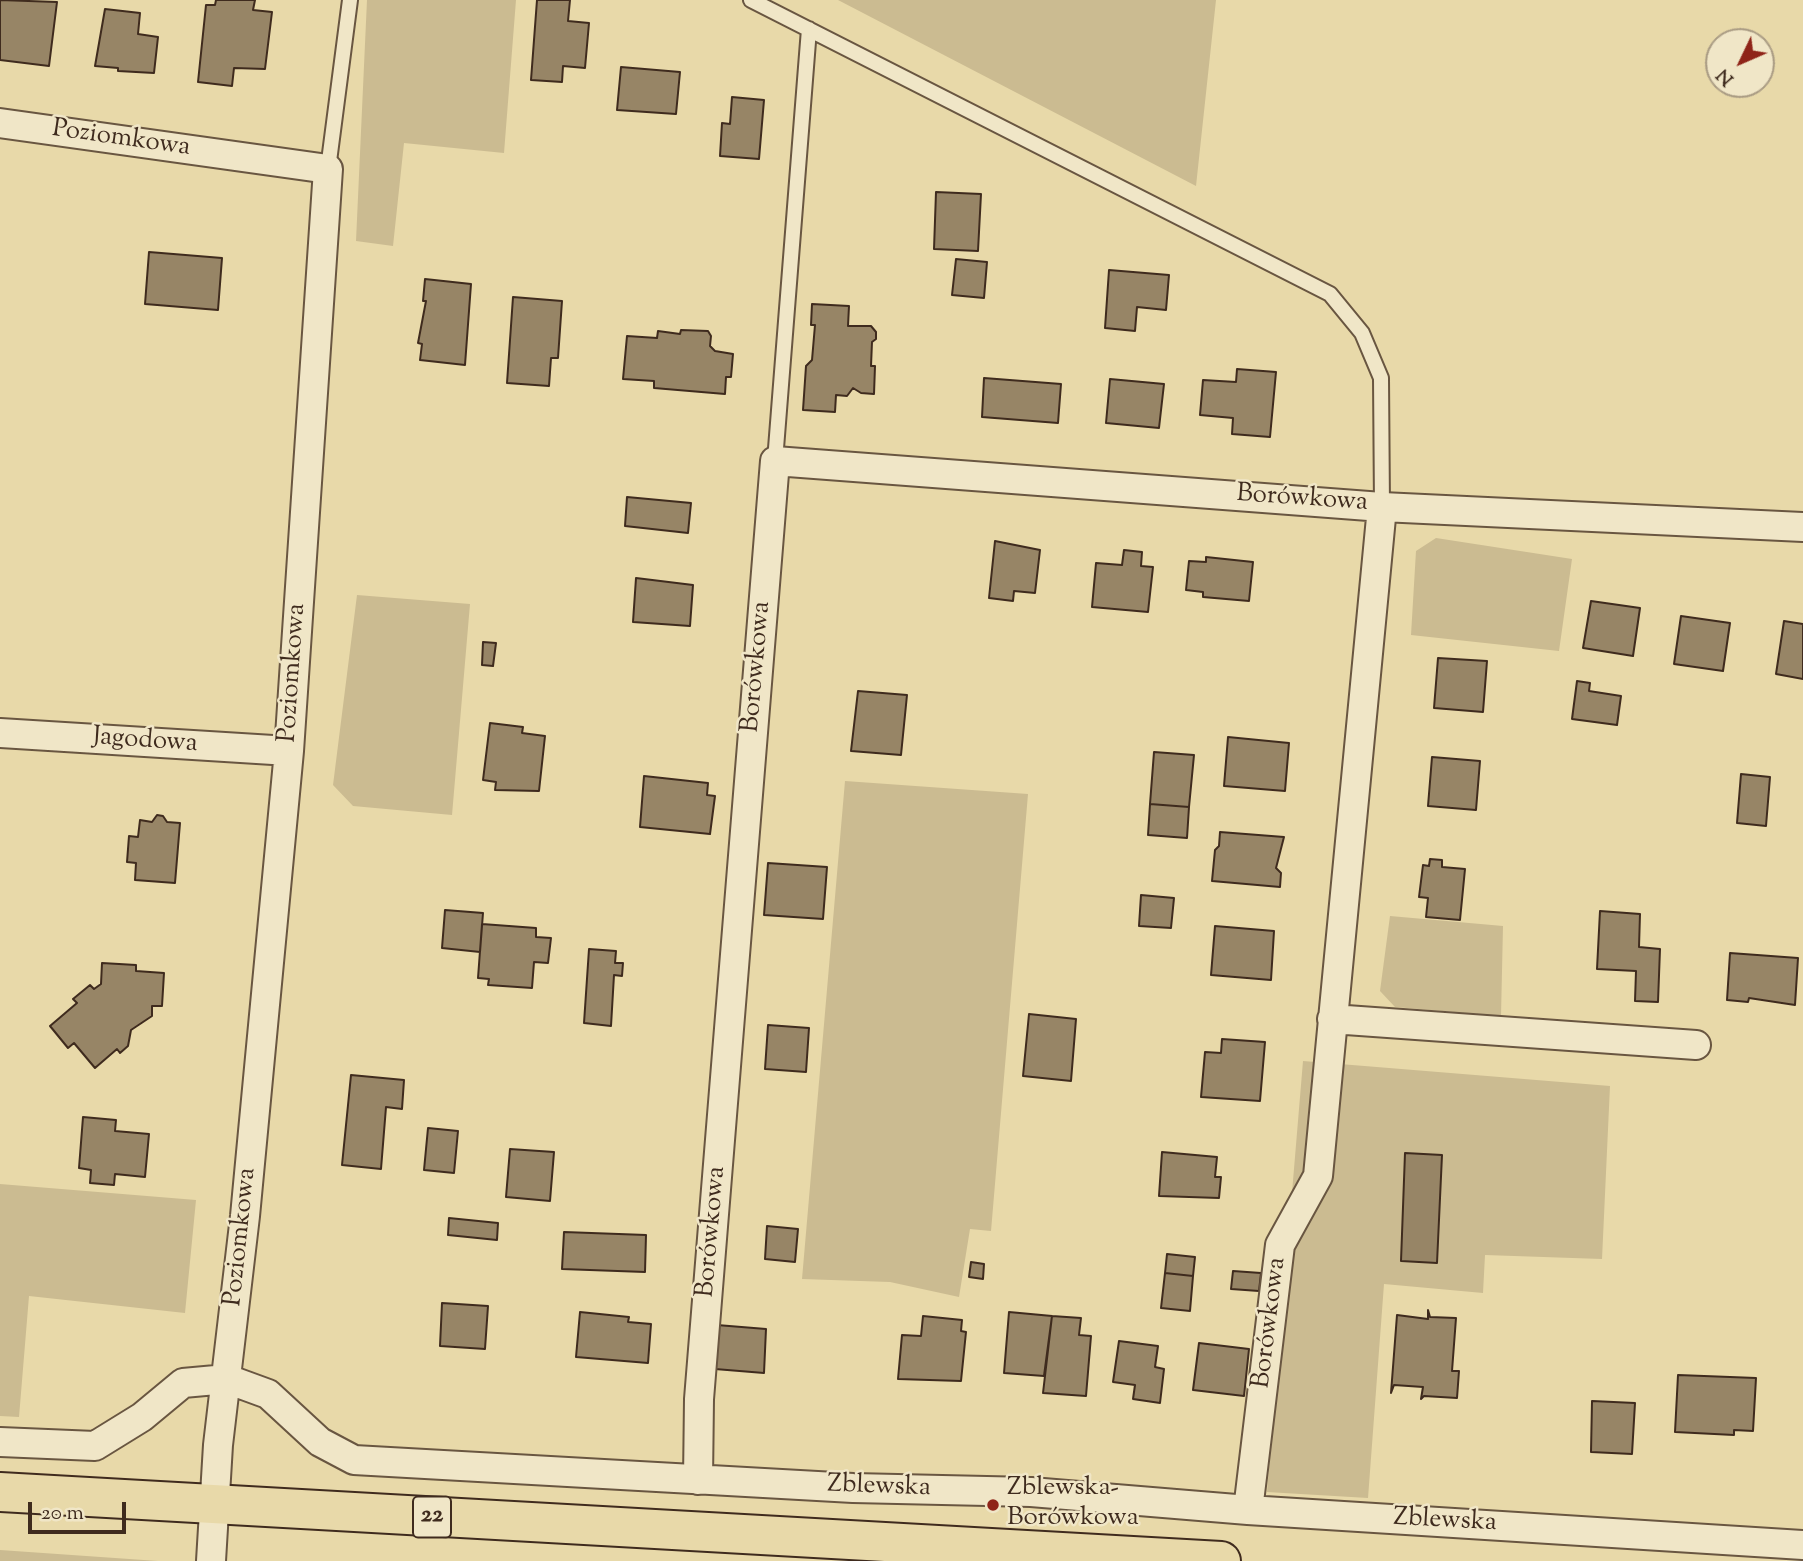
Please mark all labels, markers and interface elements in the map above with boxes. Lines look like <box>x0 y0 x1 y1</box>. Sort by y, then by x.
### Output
north arrow <box>1705 28 1775 98</box>
text: N <box>1711 62 1741 91</box>
street label: Poziomkowa <box>50 115 192 165</box>
street label: Borówkowa <box>1235 480 1369 520</box>
street label: Borówkowa <box>737 600 779 734</box>
street label: Poziomkowa <box>274 603 314 743</box>
street label: Jagodowa <box>91 723 199 761</box>
street label: Borówkowa <box>692 1165 734 1299</box>
street label: Poziomkowa <box>219 1166 265 1308</box>
street label: Borówkowa <box>1247 1256 1295 1390</box>
street label: Zblewska <box>827 1471 931 1505</box>
place label: Zblewska- Borówkowa <box>1007 1474 1139 1536</box>
scale bar <box>32 1488 130 1532</box>
road number: 22 <box>413 1497 451 1538</box>
marker: Zblewska- Borówkowa <box>985 1497 1001 1513</box>
text: 20 m <box>41 1499 84 1529</box>
street label: Zblewska <box>1392 1504 1498 1540</box>

